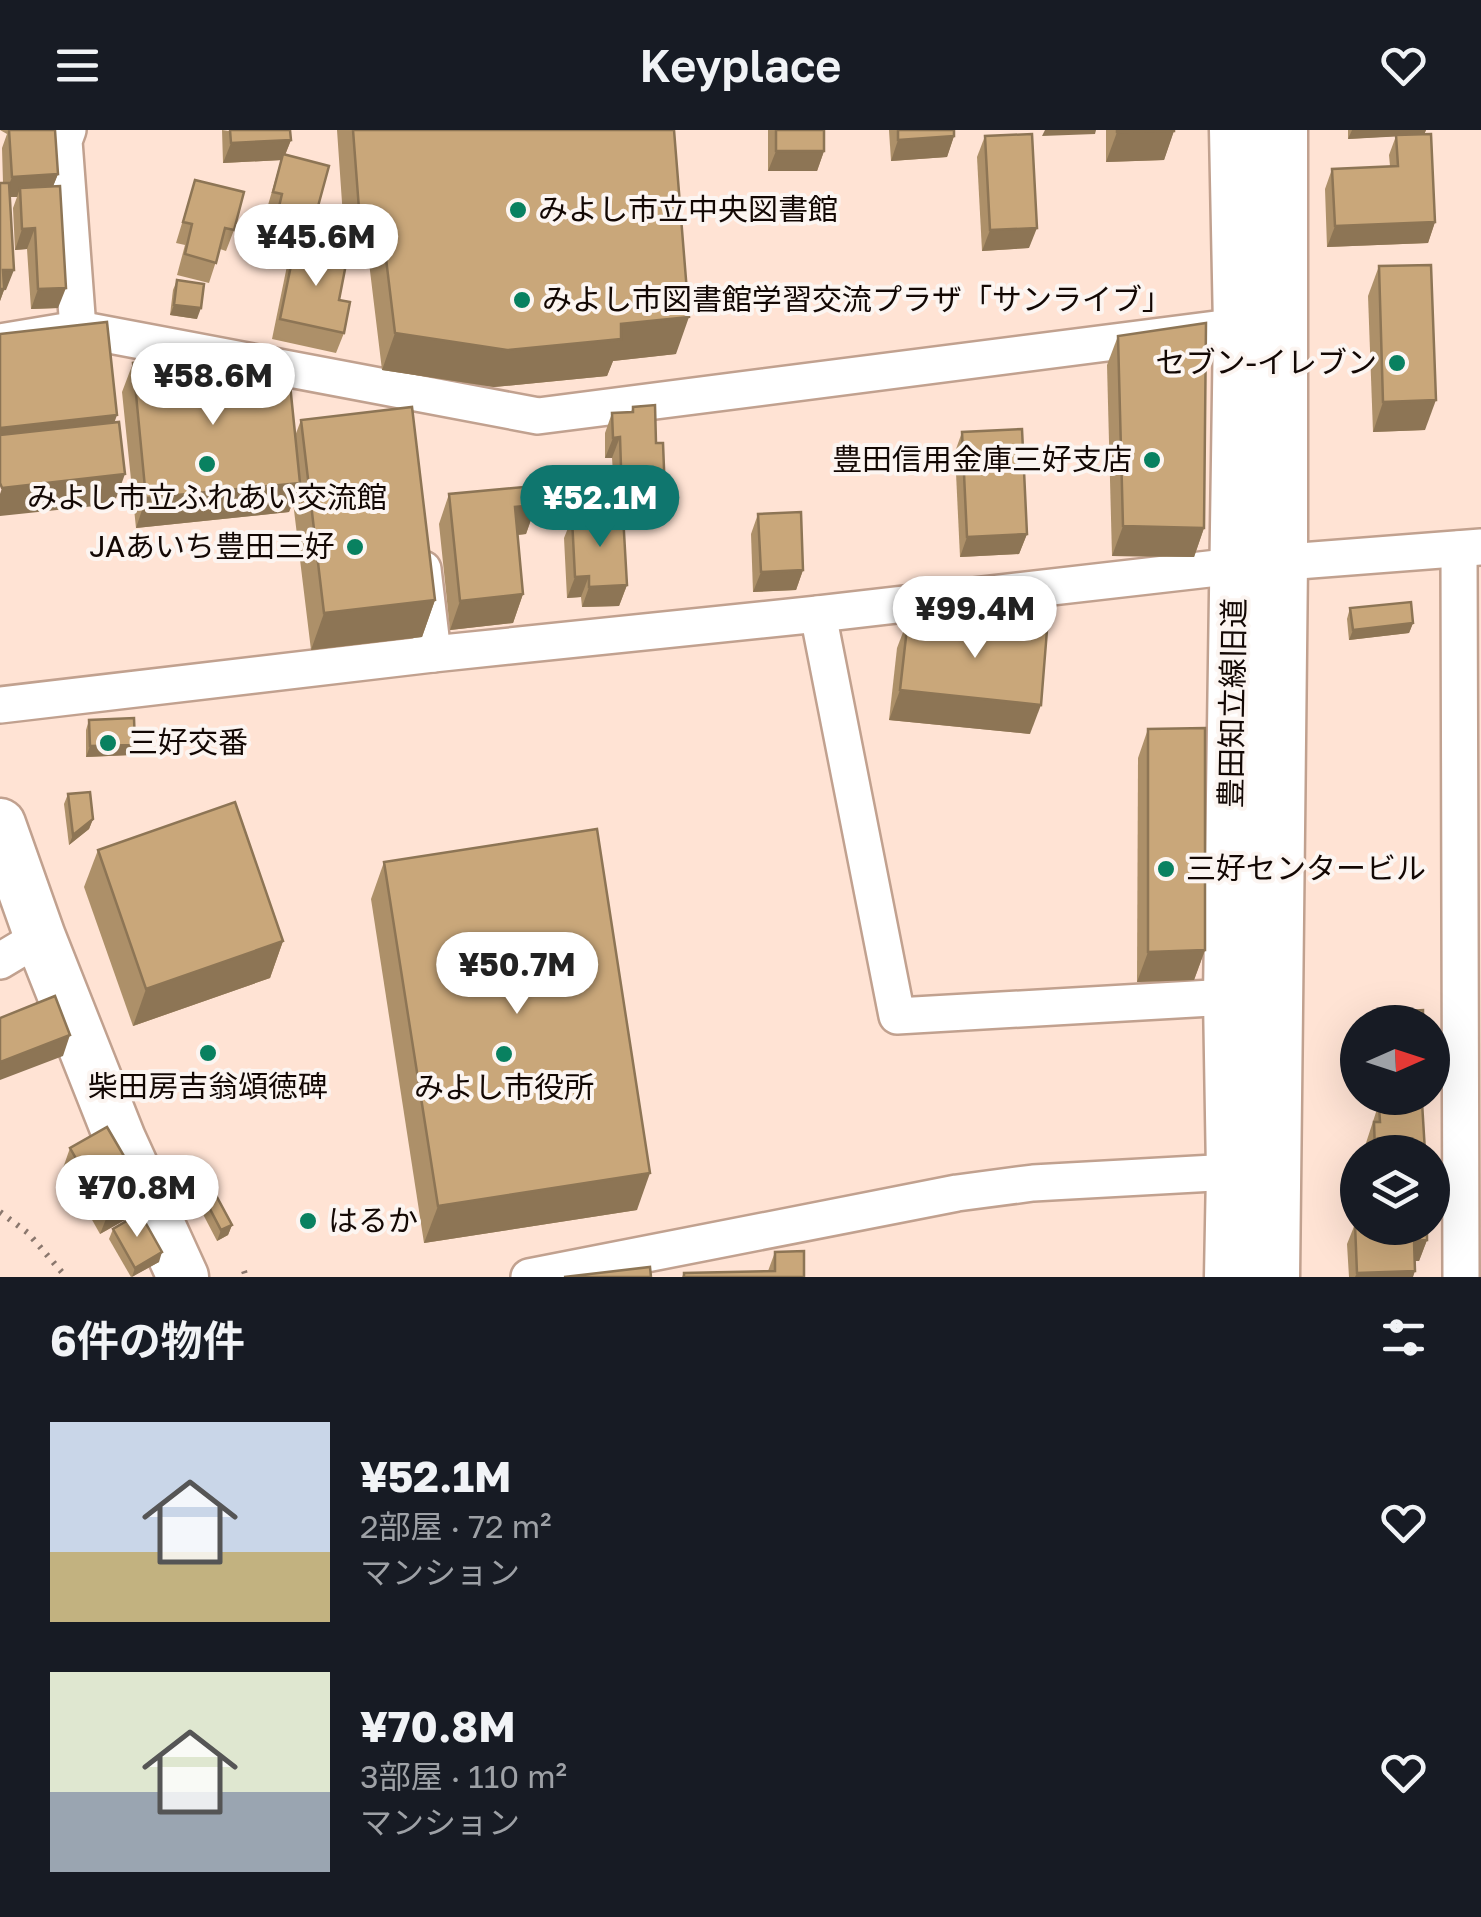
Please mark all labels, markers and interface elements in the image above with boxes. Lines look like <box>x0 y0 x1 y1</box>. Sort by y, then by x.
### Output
icon: menu <box>50 38 105 93</box>
text: Keyplace <box>640 38 841 92</box>
icon: heart <box>1376 38 1431 93</box>
place label: みよし市立中央図書館 <box>538 191 838 227</box>
marker: みよし市立中央図書館 <box>507 199 529 221</box>
pin: ¥45.6M <box>235 204 397 289</box>
text: ¥45.6M <box>256 217 376 255</box>
place label: みよし市図書館学習交流プラザ「サンライブ」 <box>542 281 1172 317</box>
marker: みよし市図書館学習交流プラザ「サンライブ」 <box>511 289 533 311</box>
pin: ¥58.6M <box>132 343 294 428</box>
place label: セブン-イレブン <box>1156 344 1377 380</box>
marker: セブン-イレブン <box>1386 352 1408 374</box>
text: ¥58.6M <box>153 356 273 394</box>
place label: 豊田信用金庫三好支店 <box>832 441 1132 477</box>
marker: 豊田信用金庫三好支店 <box>1141 449 1163 471</box>
marker: みよし市立ふれあい交流館 <box>196 453 218 475</box>
pin: ¥52.1M <box>519 465 681 550</box>
text: ¥52.1M <box>542 478 658 516</box>
place label: みよし市立ふれあい交流館 <box>27 479 387 515</box>
place label: JAあいち豊田三好 <box>89 528 335 564</box>
marker: JAあいち豊田三好 <box>344 536 366 558</box>
pin: ¥99.4M <box>894 576 1056 661</box>
text: ¥99.4M <box>915 589 1035 627</box>
street label: 豊田知立線旧道 <box>1212 598 1252 808</box>
place label: 三好交番 <box>128 724 248 760</box>
marker: 三好交番 <box>97 732 119 754</box>
place label: 三好センタービル <box>1186 850 1426 886</box>
marker: 三好センタービル <box>1155 858 1177 880</box>
pin: ¥50.7M <box>436 932 598 1017</box>
text: ¥50.7M <box>458 945 576 983</box>
north arrow <box>1340 1005 1450 1115</box>
map controls <box>1340 1005 1450 1245</box>
marker: 柴田房吉翁頌徳碑 <box>197 1042 219 1064</box>
marker: みよし市役所 <box>493 1043 515 1065</box>
place label: 柴田房吉翁頌徳碑 <box>88 1068 328 1104</box>
place label: みよし市役所 <box>414 1069 594 1105</box>
button: layers <box>1340 1135 1450 1245</box>
pin: ¥70.8M <box>56 1155 218 1240</box>
text: ¥70.8M <box>78 1168 196 1206</box>
place label: はるか <box>328 1202 418 1238</box>
marker: はるか <box>297 1210 319 1232</box>
icon: filters <box>1376 1310 1431 1365</box>
text: 6件の物件 <box>50 1315 245 1365</box>
text: ¥52.1M <box>360 1451 511 1501</box>
icon: home <box>130 1462 250 1582</box>
icon: heart <box>1376 1495 1431 1550</box>
text: 2部屋 · 72 m² <box>360 1507 552 1545</box>
text: マンション <box>360 1553 520 1591</box>
text: ¥70.8M <box>360 1701 516 1751</box>
icon: home <box>130 1712 250 1832</box>
icon: heart <box>1376 1745 1431 1800</box>
text: 3部屋 · 110 m² <box>360 1757 567 1795</box>
text: マンション <box>360 1803 520 1841</box>

